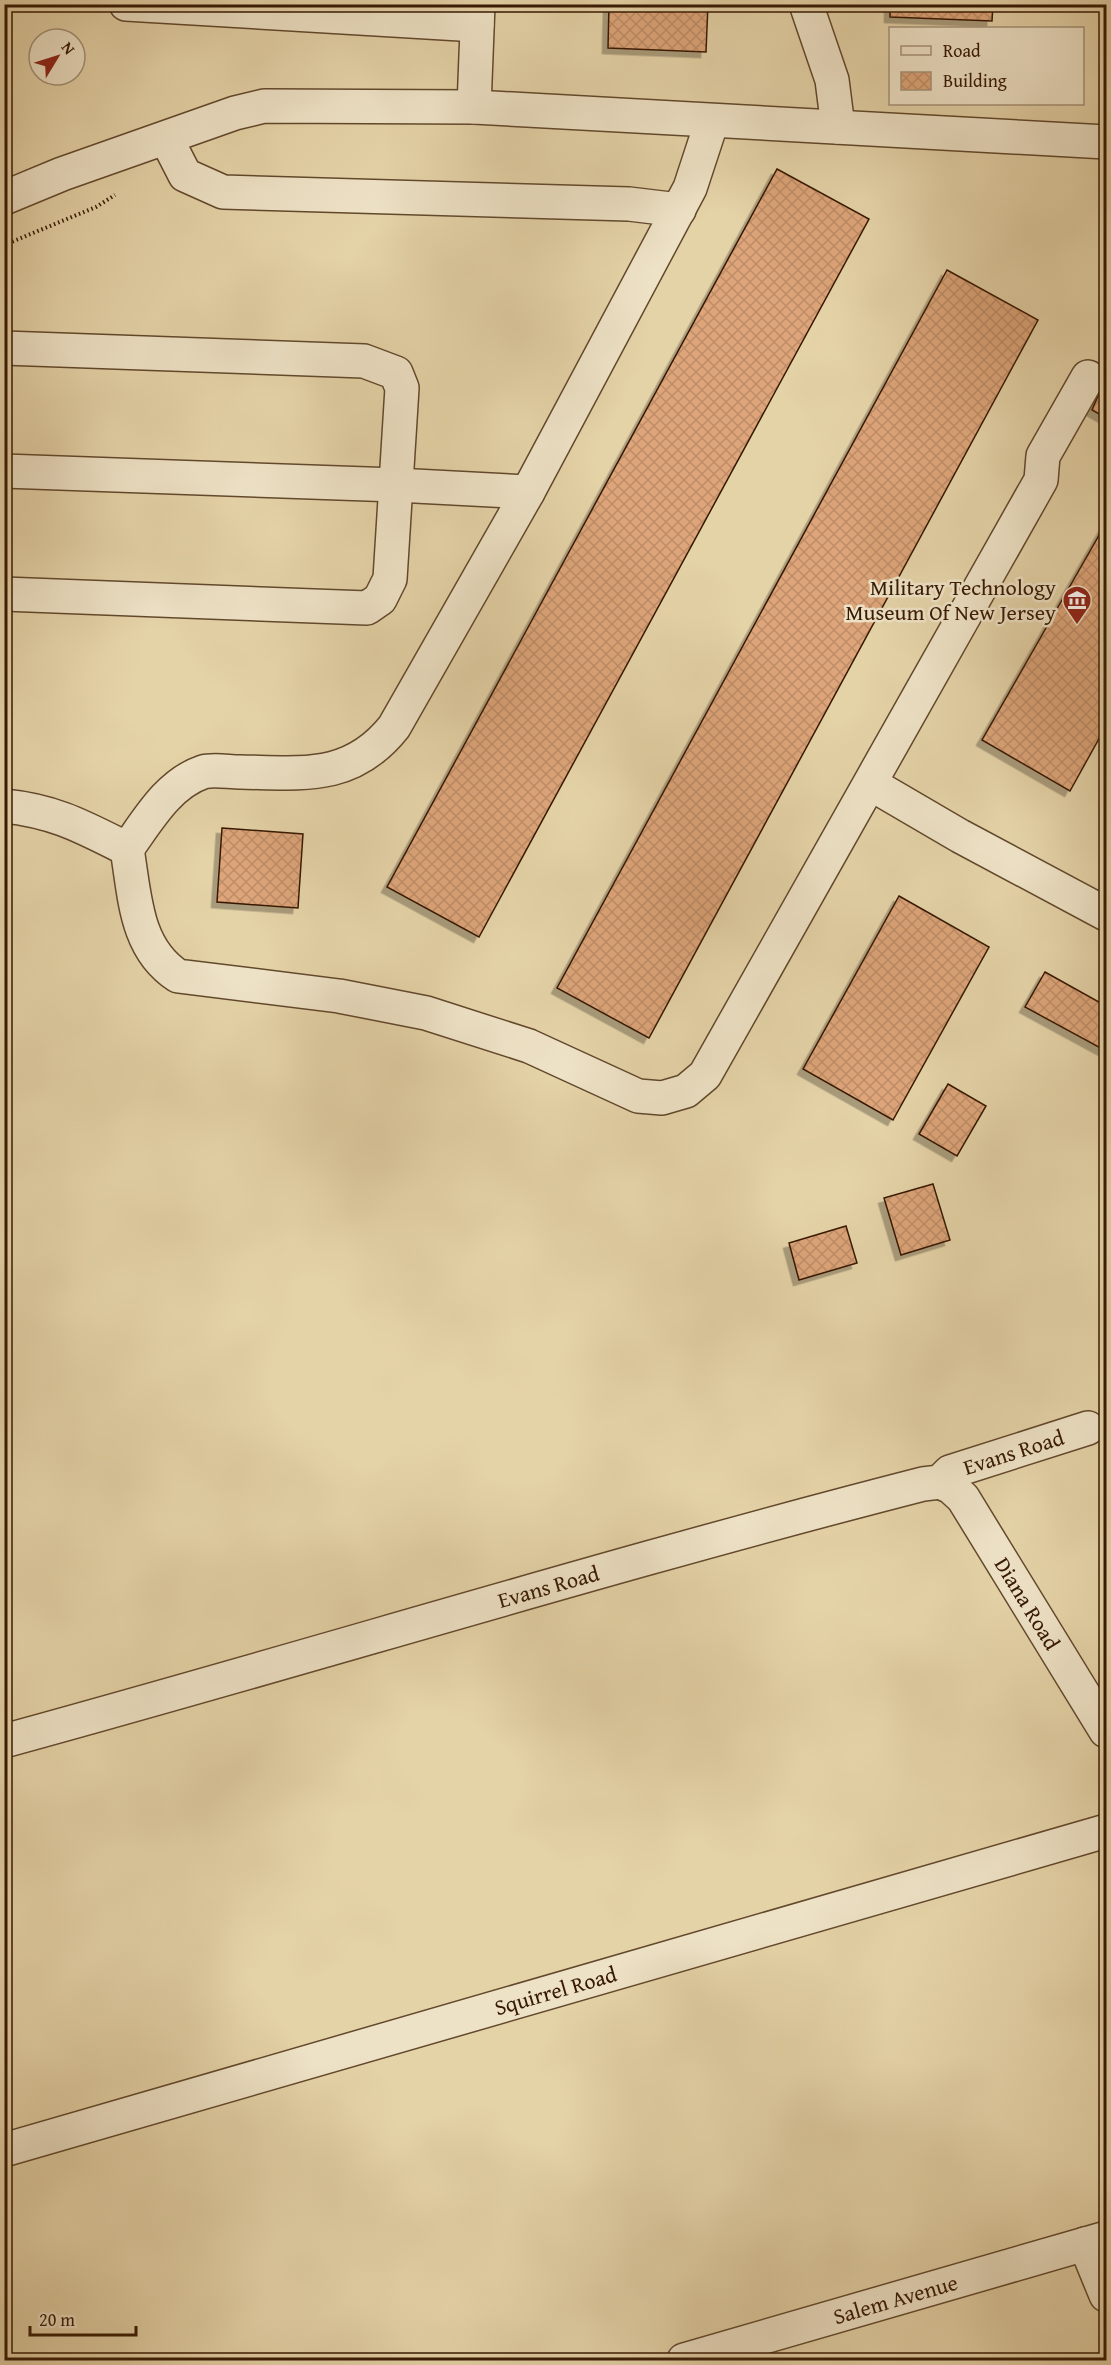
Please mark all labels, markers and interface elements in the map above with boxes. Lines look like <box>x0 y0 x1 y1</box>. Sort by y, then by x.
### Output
north arrow <box>27 27 87 87</box>
legend <box>889 27 1084 105</box>
text: N <box>56 36 82 60</box>
text: Road <box>943 37 981 64</box>
text: Building <box>943 67 1007 94</box>
place label: Military Technology Museum Of New Jersey <box>846 571 1056 628</box>
museum icon: Military Technology Museum Of New Jersey <box>1061 584 1093 626</box>
street label: Evans Road <box>959 1421 1068 1483</box>
street label: Diana Road <box>987 1551 1069 1656</box>
street label: Evans Road <box>494 1557 603 1616</box>
street label: Squirrel Road <box>491 1957 620 2023</box>
street label: Salem Avenue <box>829 2266 961 2332</box>
scale bar <box>30 2299 136 2337</box>
text: 20 m <box>39 2306 75 2333</box>

